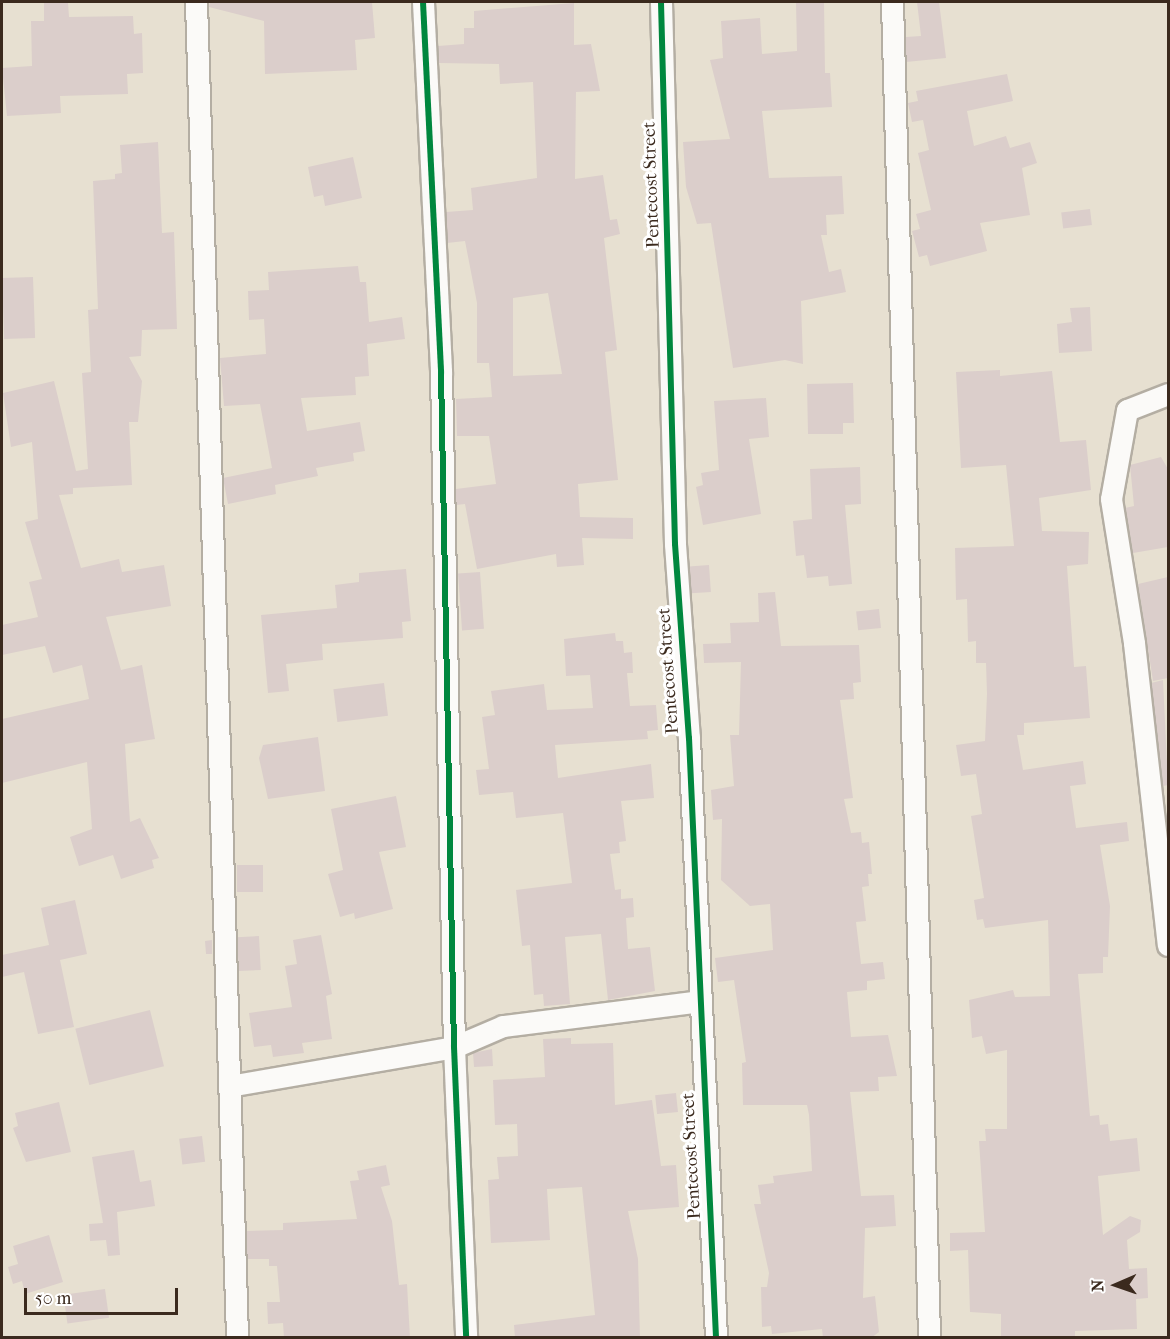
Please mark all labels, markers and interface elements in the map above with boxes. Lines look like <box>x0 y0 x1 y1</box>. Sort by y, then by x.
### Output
street label: Pentecost Street <box>639 121 665 249</box>
street label: Pentecost Street <box>654 607 684 735</box>
street label: Pentecost Street <box>678 1092 706 1220</box>
north arrow <box>1086 1255 1146 1315</box>
scale bar <box>27 1276 182 1314</box>
text: N <box>1088 1279 1107 1292</box>
text: 50 m <box>35 1288 71 1309</box>

